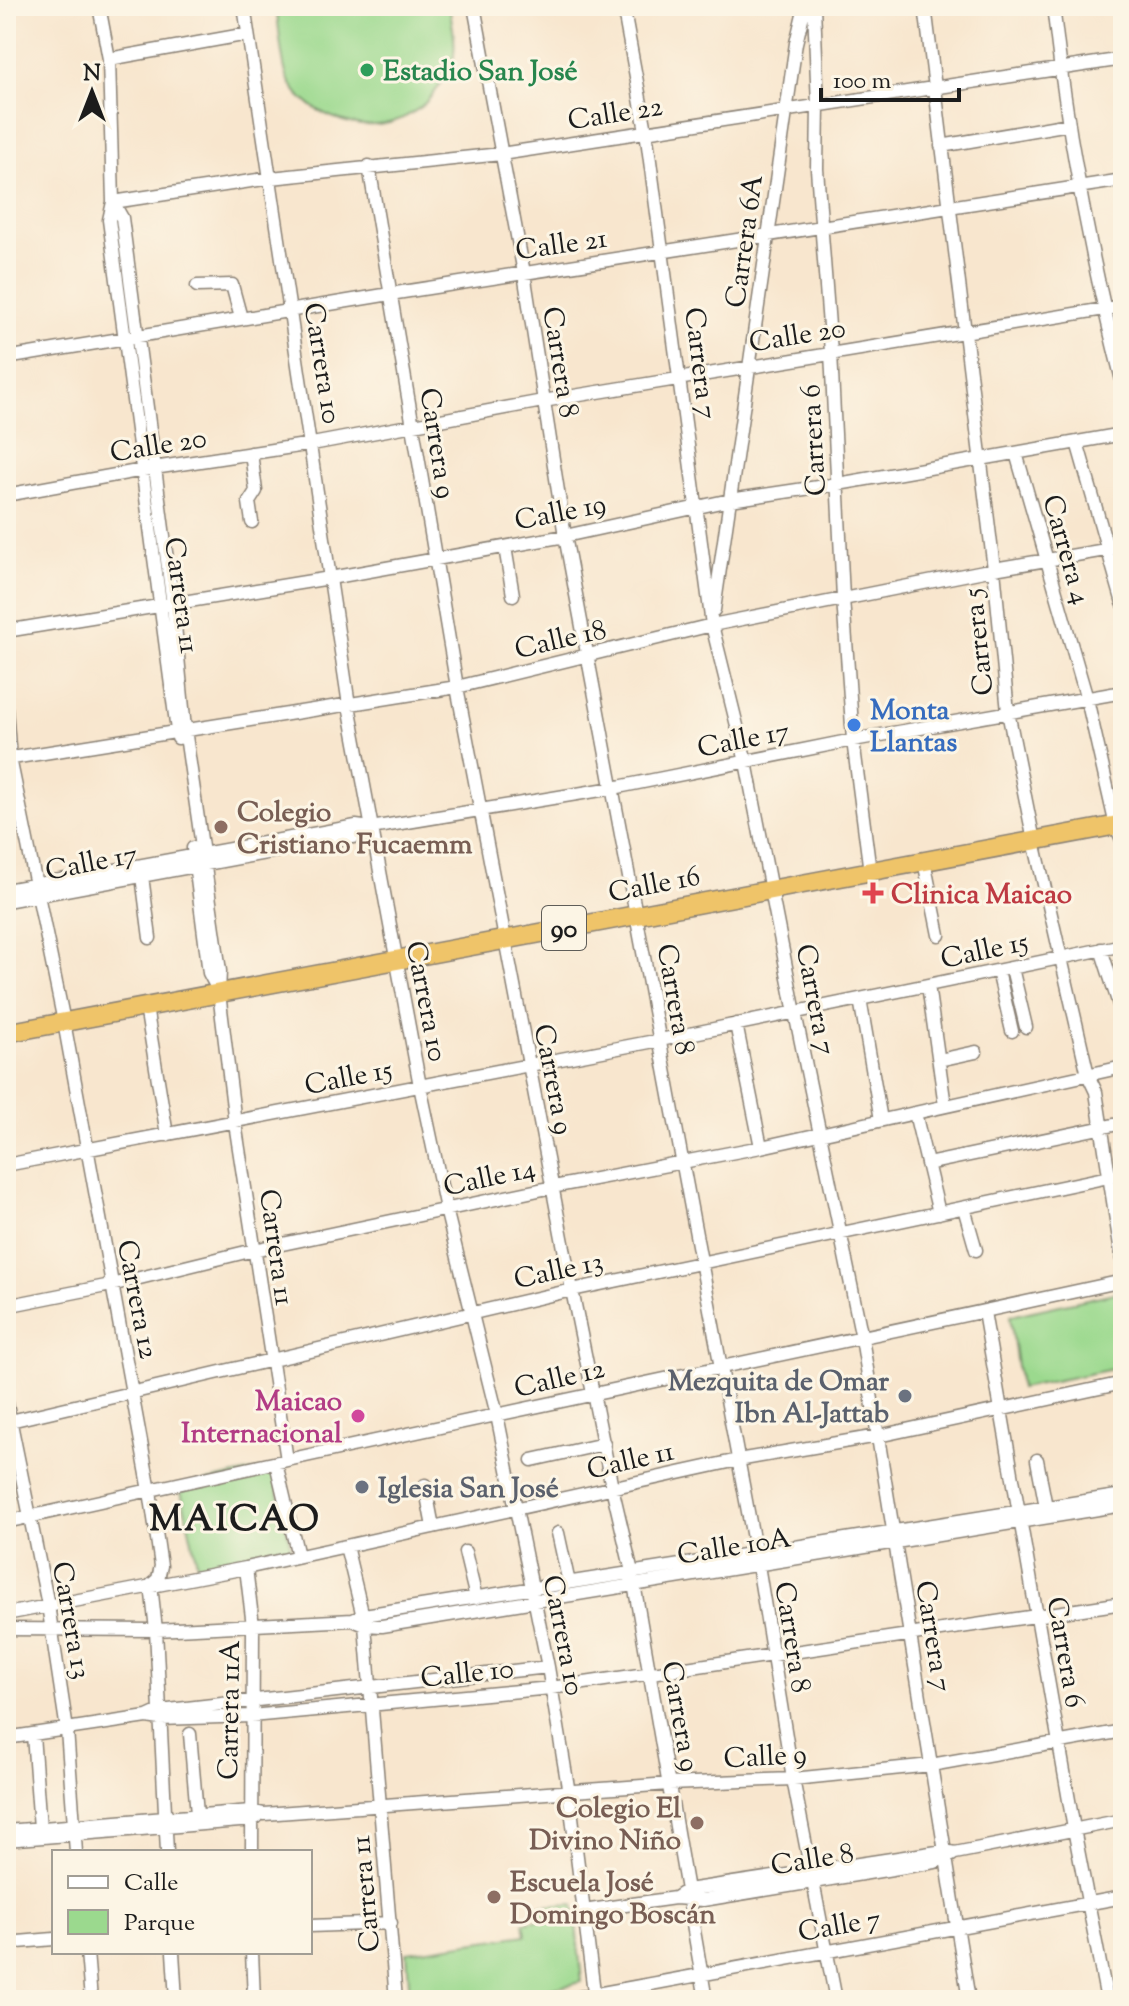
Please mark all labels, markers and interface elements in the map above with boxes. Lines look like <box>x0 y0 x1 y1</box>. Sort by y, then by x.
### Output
north arrow <box>52 52 132 132</box>
scale bar <box>821 52 959 102</box>
place label: Estadio San José <box>383 53 578 93</box>
text: N <box>83 59 101 91</box>
marker: Estadio San José <box>358 61 376 79</box>
text: 100 m <box>833 65 891 99</box>
street label: Calle 22 <box>565 88 666 142</box>
street label: Carrera 6A <box>717 172 775 311</box>
street label: Calle 21 <box>513 220 610 272</box>
street label: Carrera 10 <box>292 300 350 427</box>
street label: Carrera 8 <box>531 304 588 421</box>
street label: Carrera 7 <box>672 305 726 421</box>
street label: Calle 20 <box>746 310 849 364</box>
street label: Carrera 6 <box>792 383 838 497</box>
street label: Carrera 9 <box>408 385 465 502</box>
street label: Calle 20 <box>107 420 210 474</box>
street label: Calle 19 <box>511 486 610 542</box>
street label: Carrera 4 <box>1030 490 1100 609</box>
street label: Carrera 11 <box>152 535 208 656</box>
street label: Carrera 5 <box>954 586 1006 697</box>
street label: Calle 18 <box>511 611 610 671</box>
place label: Monta Llantas <box>870 692 957 764</box>
street label: Calle 17 <box>694 712 793 769</box>
marker: Monta Llantas <box>845 716 863 734</box>
place label: Colegio Cristiano Fucaemm <box>237 794 473 866</box>
marker: Colegio Cristiano Fucaemm <box>212 818 230 836</box>
street label: Calle 17 <box>42 835 141 892</box>
street label: Calle 16 <box>605 857 704 914</box>
place label: Clinica Maicao <box>891 876 1072 916</box>
marker: Clinica Maicao <box>862 882 884 904</box>
road number: 90 <box>542 906 586 950</box>
street label: Calle 15 <box>937 923 1032 981</box>
street label: Carrera 10 <box>394 938 456 1065</box>
street label: Carrera 8 <box>645 941 703 1058</box>
street label: Carrera 7 <box>784 941 844 1058</box>
street label: Carrera 9 <box>522 1021 582 1138</box>
street label: Calle 15 <box>301 1051 396 1107</box>
street label: Calle 14 <box>440 1150 539 1208</box>
street label: Carrera 11 <box>247 1187 303 1308</box>
street label: Carrera 12 <box>105 1236 167 1363</box>
street label: Calle 13 <box>510 1243 607 1301</box>
street label: Calle 12 <box>510 1350 609 1410</box>
place label: Mezquita de Omar Ibn Al-Jattab <box>668 1363 889 1435</box>
place label: Maicao Internacional <box>181 1383 342 1455</box>
marker: Mezquita de Omar Ibn Al-Jattab <box>896 1387 914 1405</box>
marker: Maicao Internacional <box>349 1407 367 1425</box>
street label: Calle 11 <box>583 1432 678 1491</box>
place label: Iglesia San José <box>378 1470 559 1510</box>
marker: Iglesia San José <box>353 1478 371 1496</box>
district label: MAICAO <box>149 1495 321 1547</box>
street label: Calle 10A <box>675 1519 795 1577</box>
street label: Carrera 13 <box>40 1558 100 1683</box>
street label: Carrera 10 <box>531 1572 593 1699</box>
street label: Carrera 7 <box>904 1578 961 1695</box>
street label: Carrera 8 <box>763 1579 820 1696</box>
street label: Carrera 6 <box>1035 1594 1093 1711</box>
street label: Carrera 11A <box>210 1640 252 1780</box>
street label: Calle 10 <box>419 1650 516 1700</box>
street label: Carrera 9 <box>650 1658 708 1775</box>
street label: Calle 9 <box>723 1736 808 1780</box>
place label: Colegio El Divino Niño <box>529 1790 681 1862</box>
marker: Colegio El Divino Niño <box>688 1814 706 1832</box>
street label: Carrera 11 <box>342 1834 392 1954</box>
street label: Calle 8 <box>768 1835 857 1887</box>
legend <box>52 1850 312 1954</box>
place label: Escuela José Domingo Boscán <box>510 1864 716 1936</box>
text: Calle <box>124 1867 178 1901</box>
marker: Escuela José Domingo Boscán <box>485 1888 503 1906</box>
street label: Calle 7 <box>795 1900 884 1954</box>
text: Parque <box>124 1907 195 1941</box>

